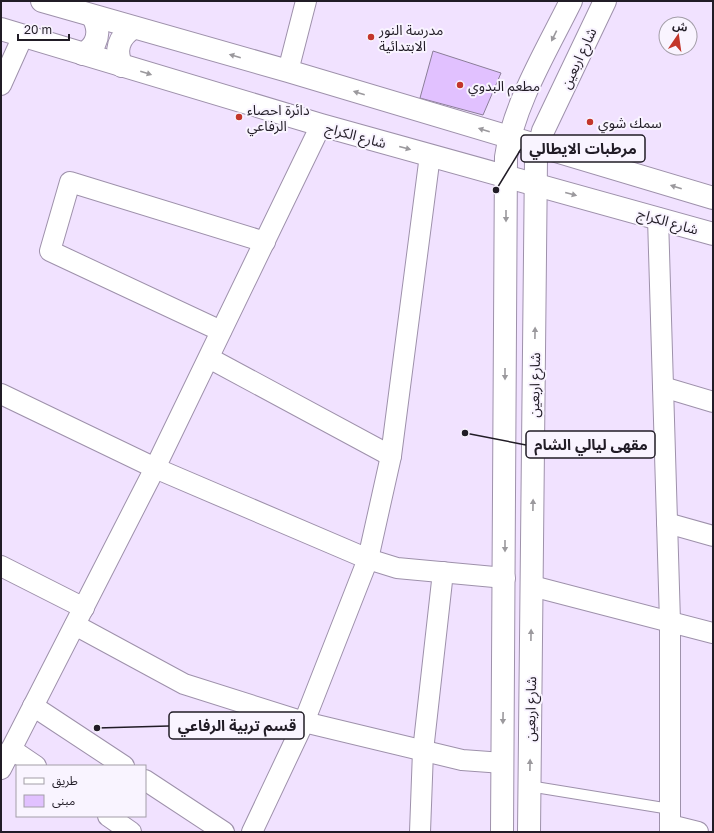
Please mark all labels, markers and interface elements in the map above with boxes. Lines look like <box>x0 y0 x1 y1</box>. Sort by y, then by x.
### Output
scale bar <box>18 16 69 42</box>
north arrow <box>658 16 698 56</box>
text: ش <box>671 18 689 35</box>
place label: مدرسة النور الابتدائية <box>378 21 443 54</box>
text: 20 m <box>24 22 52 37</box>
street label: شارع اربعين <box>556 25 602 92</box>
one-way arrow <box>551 30 557 42</box>
marker: مدرسة النور الابتدائية <box>366 32 376 42</box>
one-way arrow <box>228 53 240 59</box>
one-way arrow <box>140 70 152 76</box>
place label: مطعم البدوي <box>468 77 540 97</box>
marker: مطعم البدوي <box>455 80 465 90</box>
one-way arrow <box>353 90 365 96</box>
place label: دائرة احصاء الرفاعي <box>247 101 310 137</box>
marker: دائرة احصاء الرفاعي <box>234 112 244 122</box>
place label: سمك شوي <box>598 114 662 134</box>
marker: سمك شوي <box>585 117 595 127</box>
street label: شارع الكراج <box>323 119 388 154</box>
one-way arrow <box>478 127 490 133</box>
callout: مرطبات الايطالي <box>521 135 645 162</box>
text: مرطبات الايطالي <box>529 139 637 160</box>
one-way arrow <box>399 145 411 151</box>
one-way arrow <box>669 184 681 190</box>
one-way arrow <box>565 191 577 197</box>
street label: شارع الكراج <box>635 204 700 241</box>
one-way arrow <box>503 210 509 223</box>
one-way arrow <box>532 326 538 339</box>
street label: شارع اربعين <box>525 352 546 418</box>
one-way arrow <box>502 368 508 381</box>
callout: مقهى ليالي الشام <box>526 431 655 458</box>
text: مقهى ليالي الشام <box>534 435 648 456</box>
one-way arrow <box>530 498 536 511</box>
one-way arrow <box>502 540 508 553</box>
one-way arrow <box>528 628 534 641</box>
street label: شارع اربعين <box>521 676 542 742</box>
callout: قسم تربية الرفاعي <box>169 712 304 739</box>
one-way arrow <box>500 712 506 725</box>
text: قسم تربية الرفاعي <box>178 716 296 737</box>
one-way arrow <box>526 759 533 771</box>
legend <box>16 765 146 817</box>
text: طريق <box>52 773 78 789</box>
text: مبنى <box>52 793 75 808</box>

